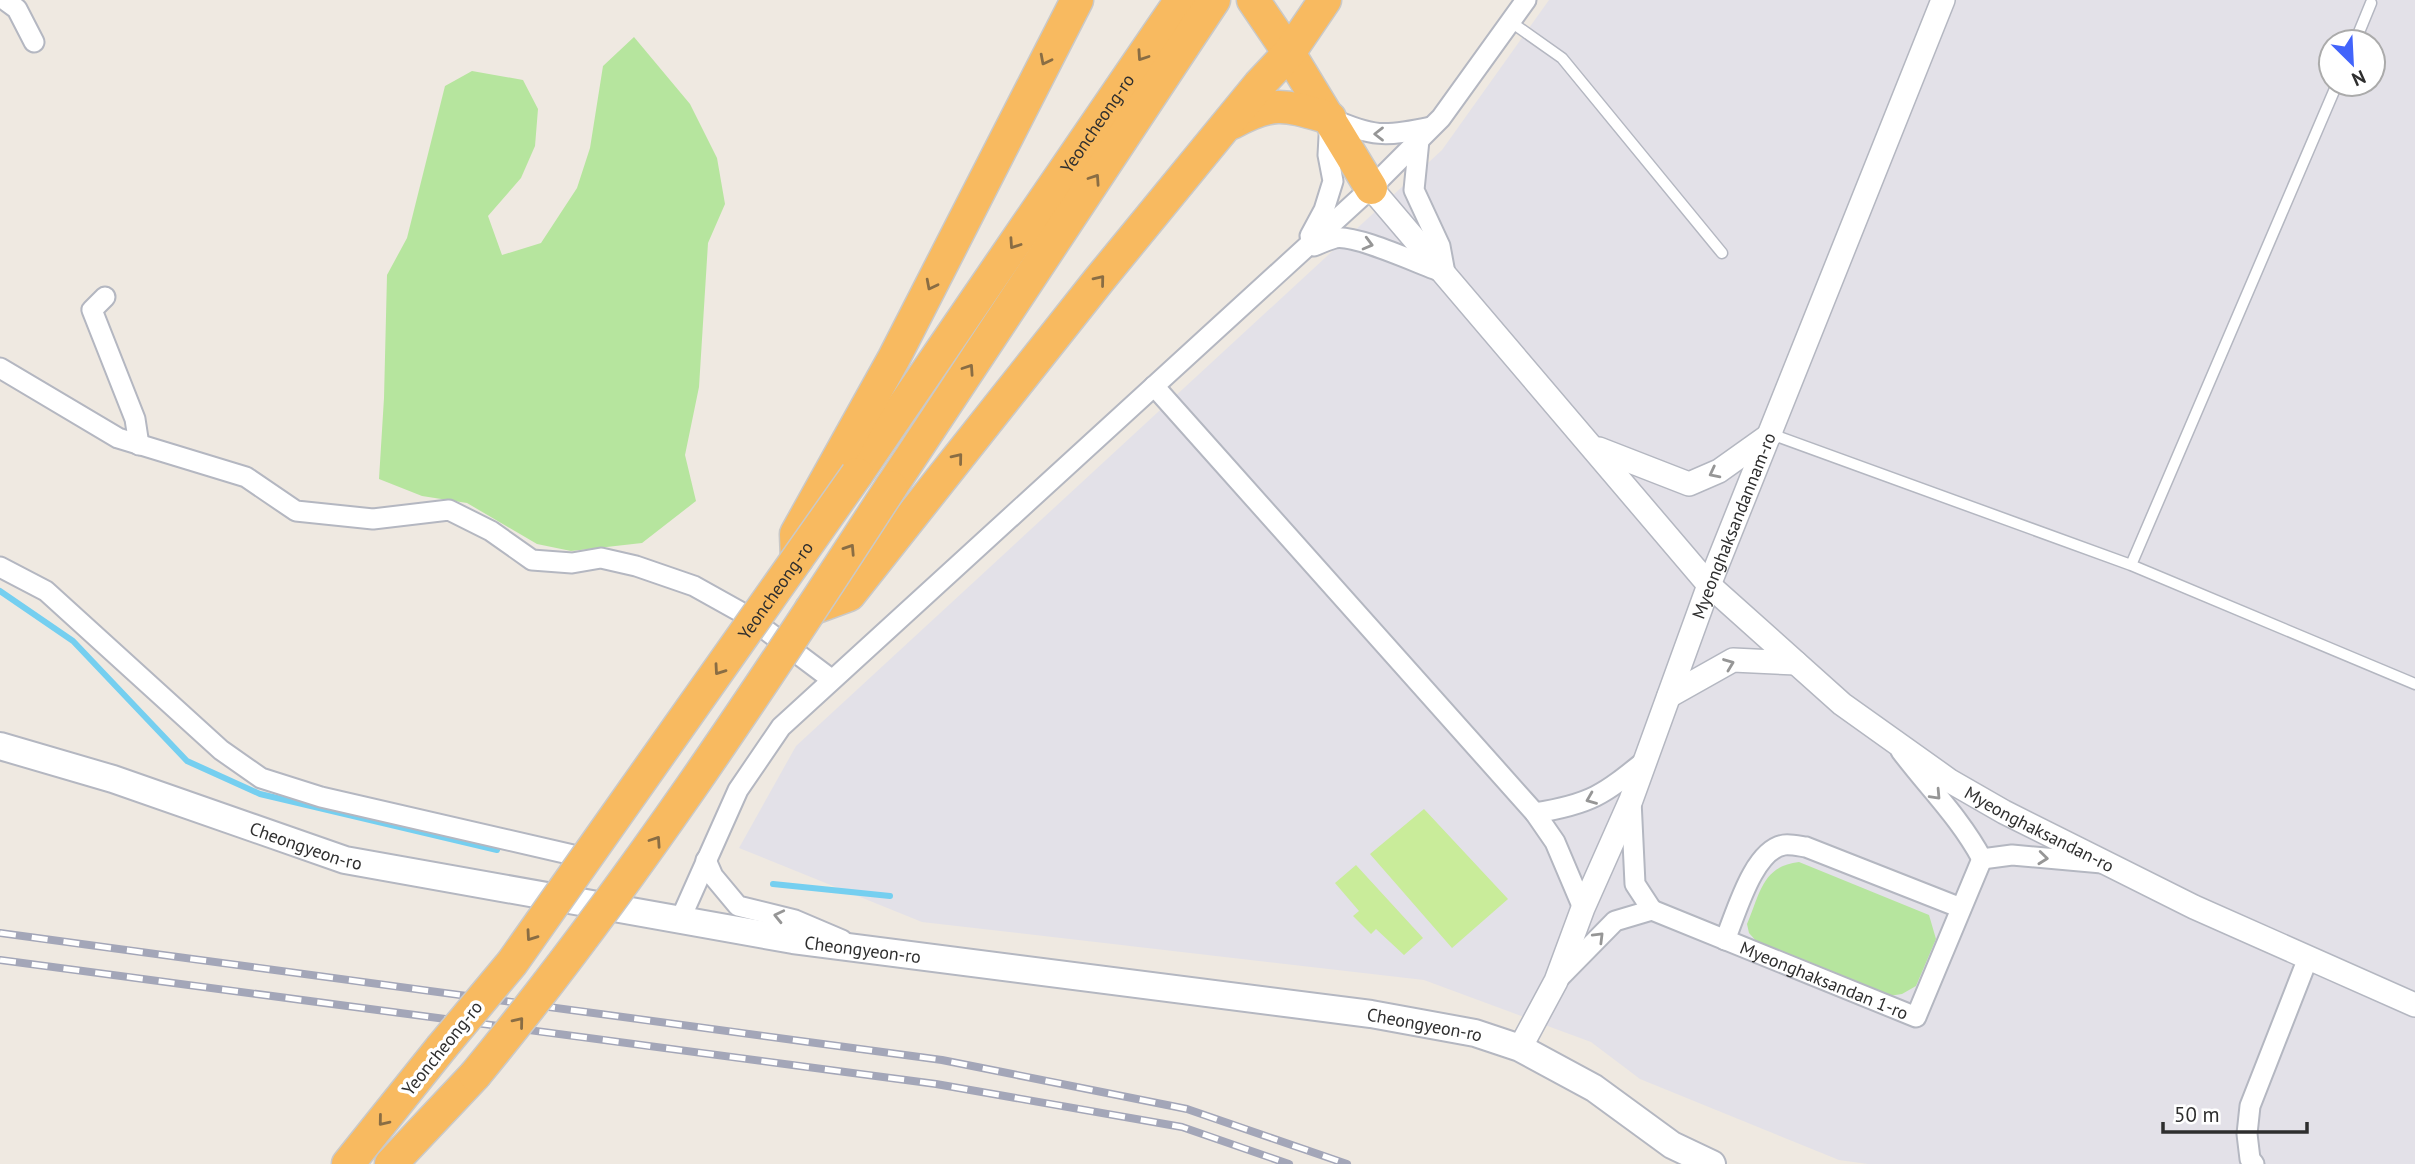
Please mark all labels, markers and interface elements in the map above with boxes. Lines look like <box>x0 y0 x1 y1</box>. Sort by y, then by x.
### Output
north arrow <box>2317 28 2387 98</box>
one-way arrow <box>1137 49 1150 62</box>
one-way arrow <box>1040 53 1053 65</box>
text: N <box>2348 65 2369 92</box>
street label: Yeoncheong-ro <box>1055 69 1139 177</box>
one-way arrow <box>1374 126 1384 142</box>
one-way arrow <box>1087 174 1100 187</box>
one-way arrow <box>1010 236 1022 249</box>
one-way arrow <box>1362 236 1374 250</box>
one-way arrow <box>1091 276 1104 288</box>
one-way arrow <box>925 278 939 290</box>
one-way arrow <box>961 364 973 377</box>
street label: Myeonghaksandannam-ro <box>1686 429 1780 622</box>
one-way arrow <box>949 453 962 465</box>
one-way arrow <box>1709 464 1722 478</box>
street label: Yeoncheong-ro <box>732 536 818 644</box>
one-way arrow <box>842 544 855 557</box>
one-way arrow <box>1722 658 1735 672</box>
one-way arrow <box>714 662 727 675</box>
street label: Myeonghaksandan-ro <box>1961 780 2118 877</box>
one-way arrow <box>1928 787 1940 800</box>
one-way arrow <box>1586 791 1598 805</box>
street label: Cheongyeon-ro <box>247 816 364 874</box>
one-way arrow <box>648 835 661 848</box>
one-way arrow <box>2038 850 2049 865</box>
one-way arrow <box>774 910 786 924</box>
one-way arrow <box>527 928 539 941</box>
street label: Cheongyeon-ro <box>803 930 922 968</box>
one-way arrow <box>1591 933 1604 946</box>
street label: Myeonghaksandan 1-ro <box>1737 935 1912 1024</box>
street label: Yeoncheong-ro <box>397 996 487 1100</box>
street label: Cheongyeon-ro <box>1365 1002 1486 1046</box>
one-way arrow <box>510 1017 523 1029</box>
scale bar <box>2163 1090 2306 1134</box>
text: 50 m <box>2174 1101 2220 1128</box>
one-way arrow <box>379 1113 392 1125</box>

